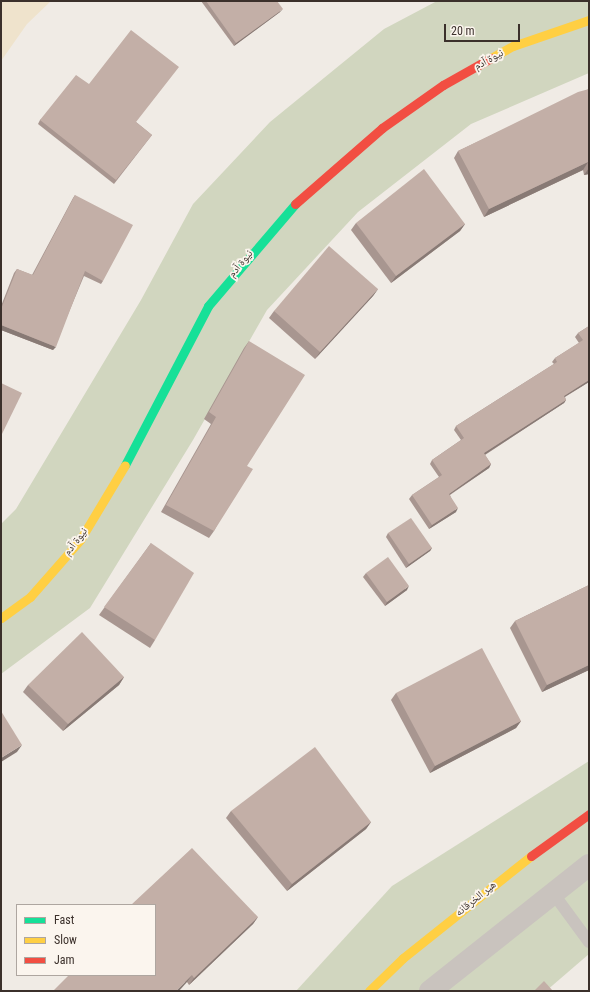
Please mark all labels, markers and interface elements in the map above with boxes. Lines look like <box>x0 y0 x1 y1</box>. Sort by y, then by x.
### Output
scale bar <box>446 16 522 42</box>
text: 20 m <box>451 24 475 38</box>
street label: نيوة آدم <box>472 47 506 73</box>
street label: نيوة آدم <box>226 248 256 280</box>
street label: نيوة آدم <box>61 525 91 559</box>
street label: هير الخرقانه <box>453 879 499 919</box>
legend <box>16 904 156 976</box>
text: Fast <box>54 913 74 927</box>
text: Slow <box>54 933 77 947</box>
text: Jam <box>54 953 75 967</box>

